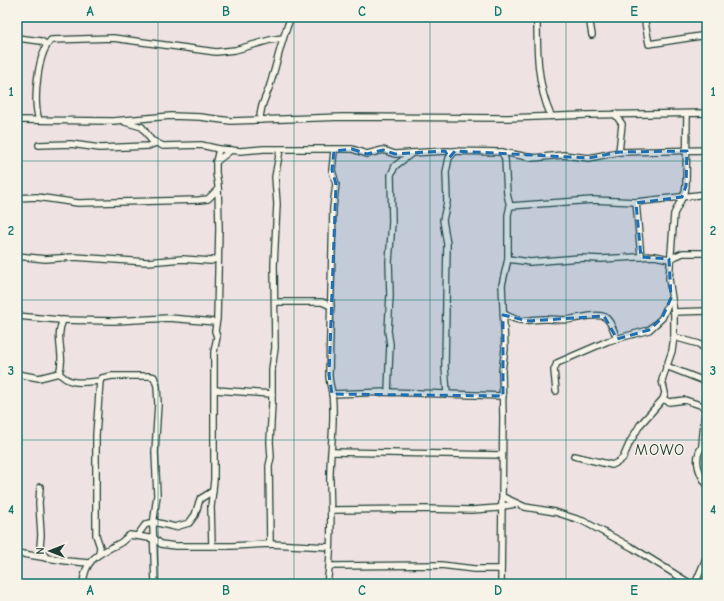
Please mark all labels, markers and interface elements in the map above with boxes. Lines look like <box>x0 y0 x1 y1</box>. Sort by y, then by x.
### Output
text: A <box>86 4 94 19</box>
text: B <box>222 4 230 19</box>
text: C <box>358 4 366 19</box>
text: D <box>494 4 502 19</box>
text: E <box>630 4 638 19</box>
text: 1 <box>8 84 14 99</box>
text: 1 <box>710 84 716 99</box>
text: 2 <box>8 223 14 238</box>
text: 2 <box>710 223 716 238</box>
text: 3 <box>8 363 14 378</box>
text: 3 <box>710 363 716 378</box>
district label: MOWO <box>635 441 685 459</box>
text: 4 <box>8 502 14 517</box>
text: 4 <box>710 502 716 517</box>
north arrow <box>30 531 70 571</box>
text: N <box>34 547 47 555</box>
text: A <box>86 583 94 598</box>
text: B <box>222 583 230 598</box>
text: C <box>358 583 366 598</box>
text: D <box>494 583 502 598</box>
text: E <box>630 583 638 598</box>

